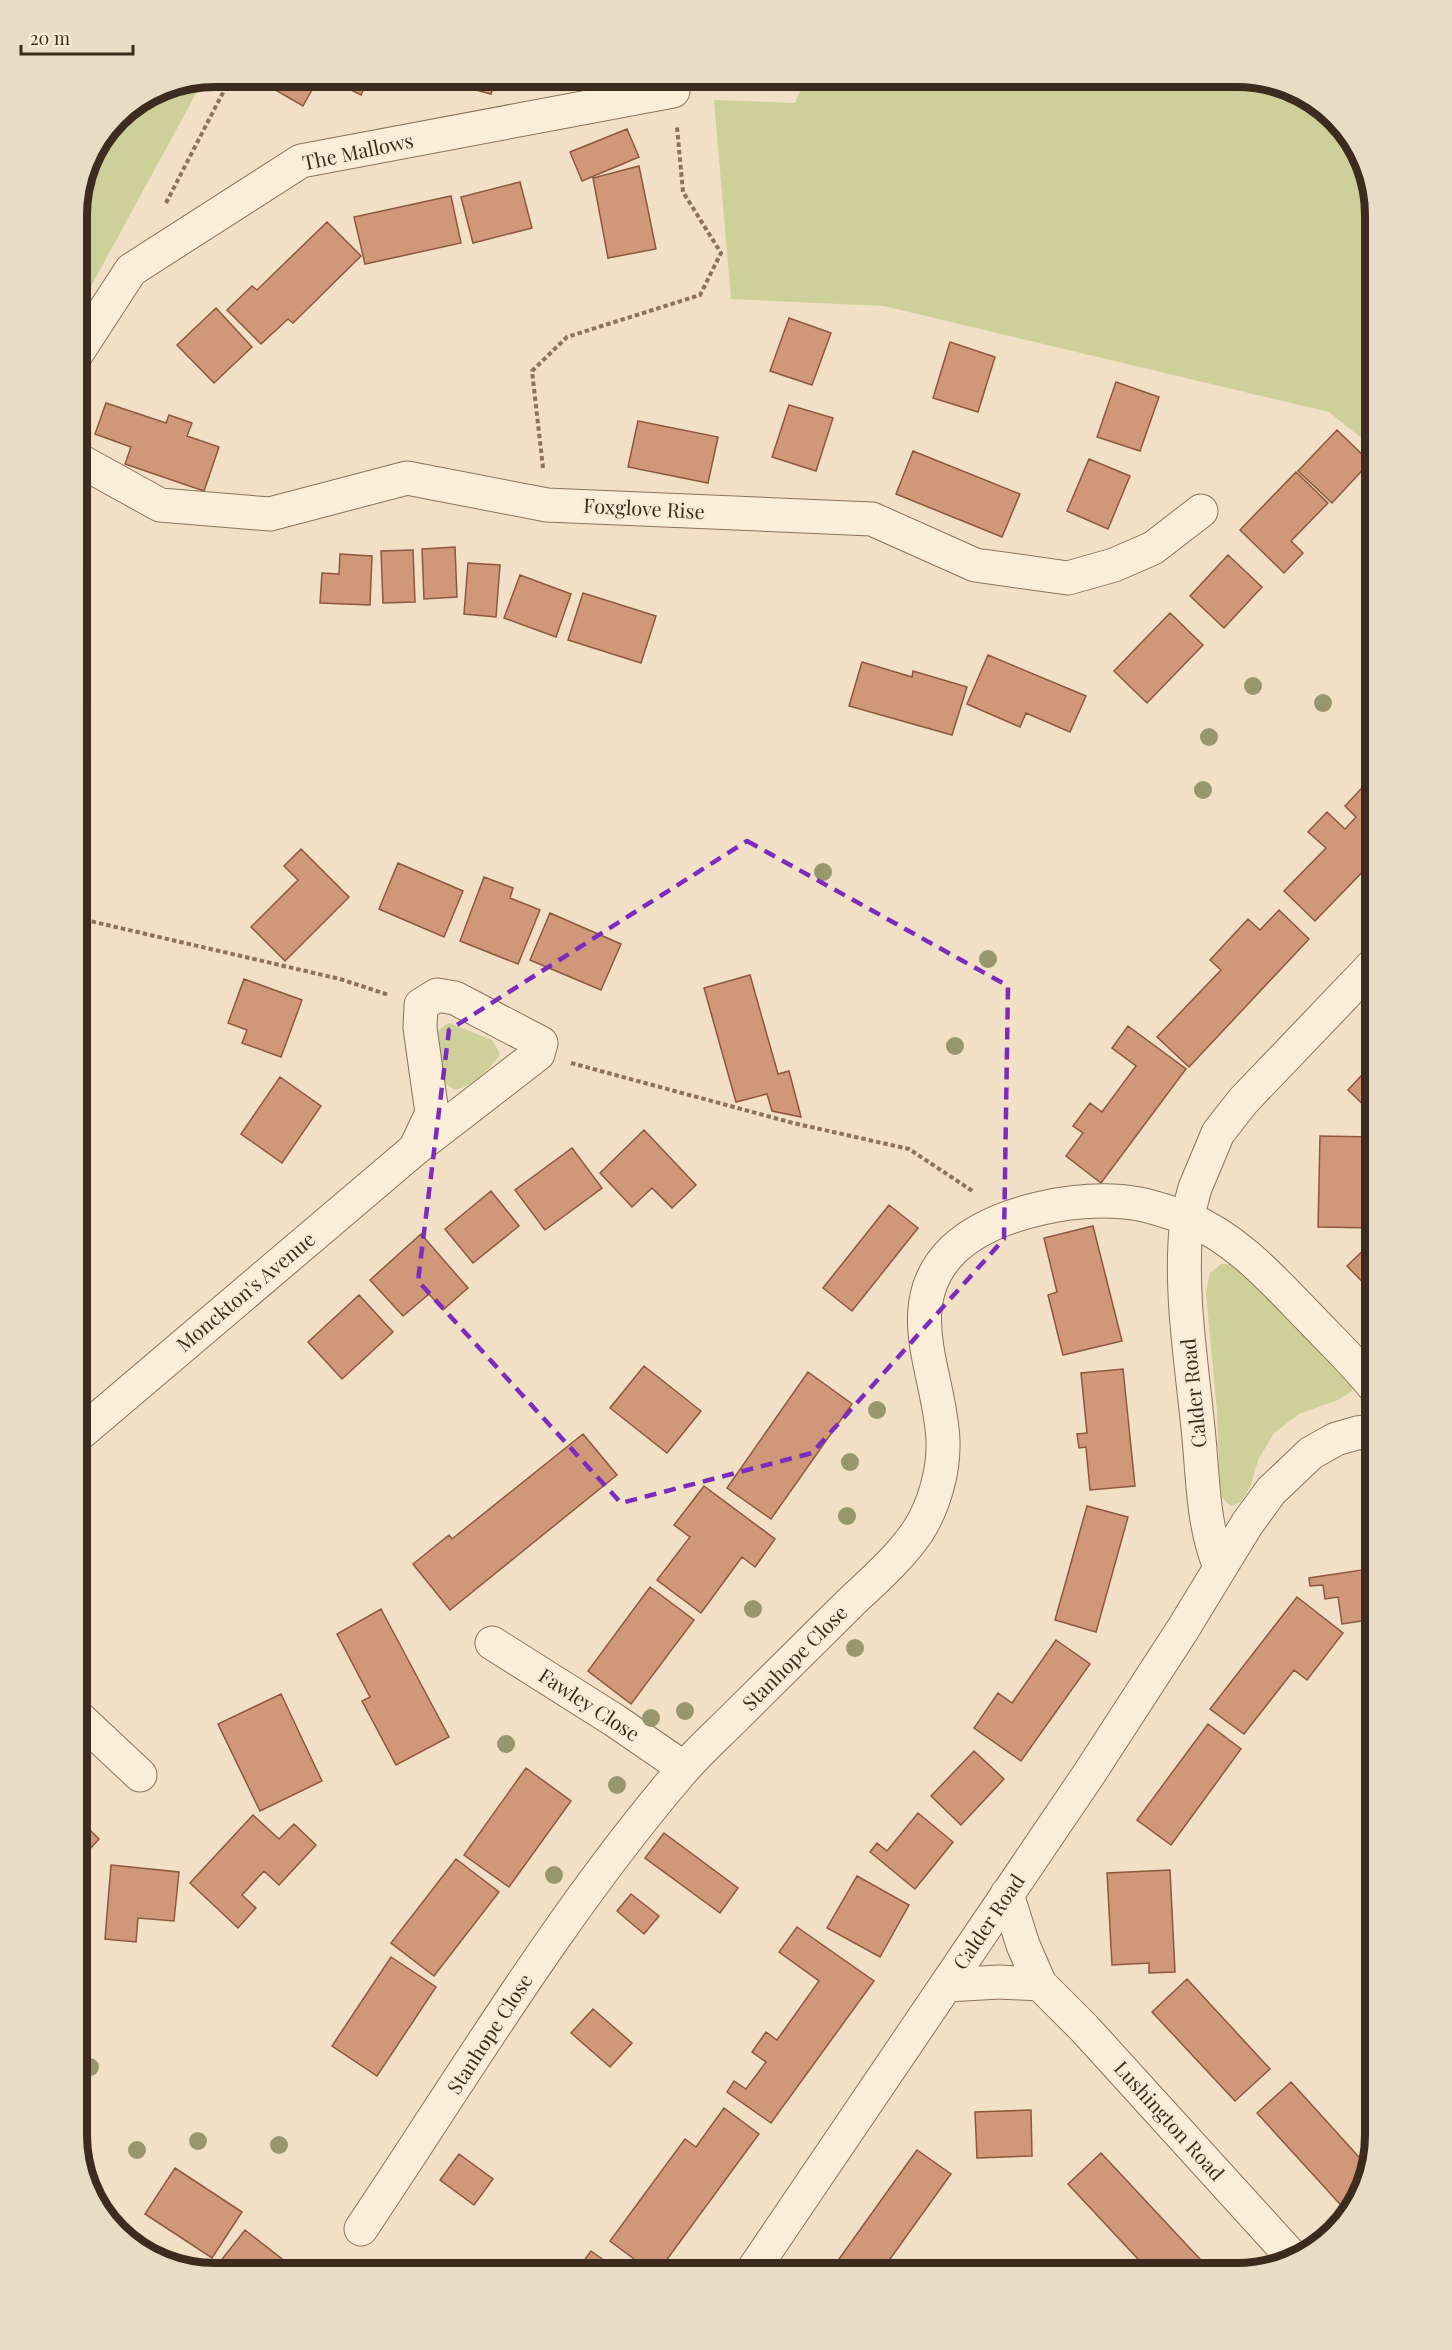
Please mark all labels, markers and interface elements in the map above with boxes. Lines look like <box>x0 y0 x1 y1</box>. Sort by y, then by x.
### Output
scale bar <box>21 18 134 56</box>
text: 20 m <box>30 26 70 50</box>
street label: The Mallows <box>300 126 416 175</box>
street label: Foxglove Rise <box>583 491 705 524</box>
street label: Monckton's Avenue <box>170 1225 320 1357</box>
street label: Calder Road <box>1173 1337 1212 1449</box>
street label: Stanhope Close <box>735 1598 852 1715</box>
street label: Fawley Close <box>534 1661 645 1746</box>
street label: Calder Road <box>946 1868 1030 1974</box>
street label: Stanhope Close <box>440 1968 538 2099</box>
street label: Lushington Road <box>1109 2054 1231 2186</box>

